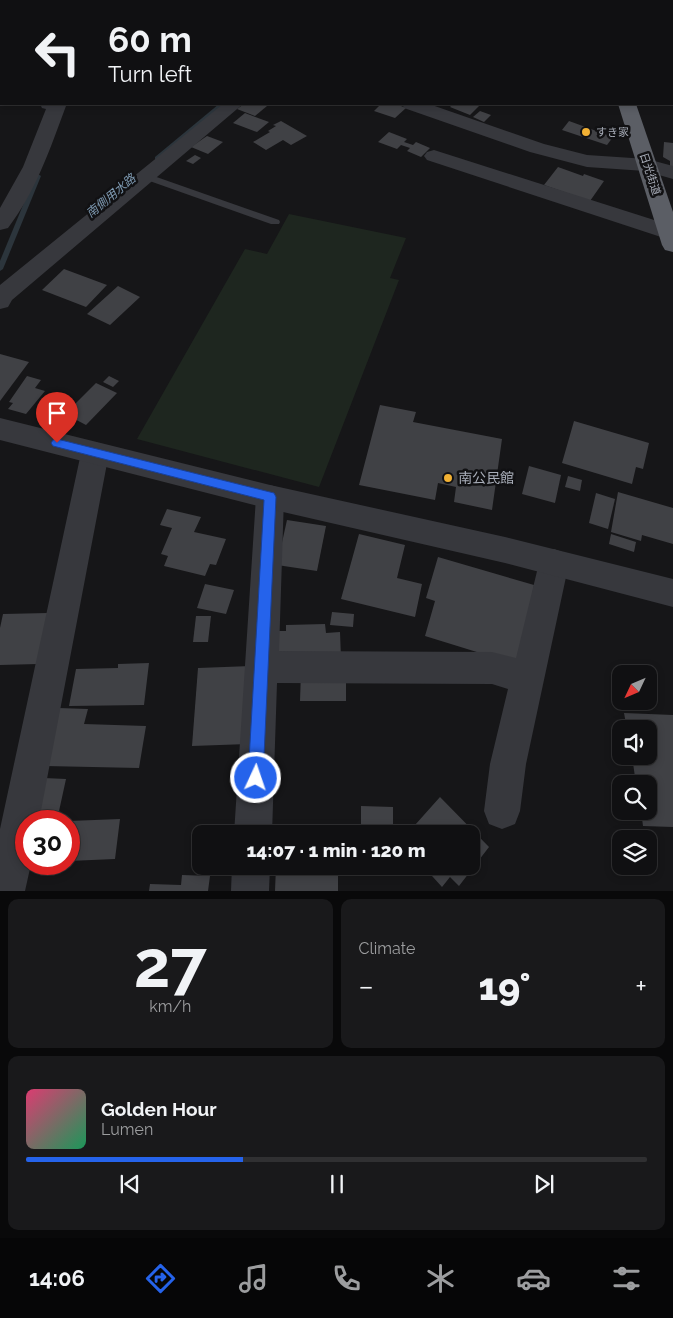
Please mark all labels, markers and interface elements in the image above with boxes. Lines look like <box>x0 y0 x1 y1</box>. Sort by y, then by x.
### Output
text: 60 m <box>108 19 192 60</box>
icon: left <box>25 20 90 85</box>
text: Turn left <box>108 61 192 87</box>
marker: すき家 <box>580 126 592 138</box>
place label: すき家 <box>596 126 629 139</box>
street label: 日光街道 <box>637 151 663 197</box>
water label: 南側用水路 <box>84 171 139 221</box>
pin <box>36 392 78 443</box>
icon: arrive <box>43 399 71 427</box>
place label: 南公民館 <box>458 470 514 486</box>
marker: 南公民館 <box>442 472 454 484</box>
north arrow <box>612 665 658 710</box>
map controls <box>612 665 657 875</box>
button: sound <box>612 720 657 765</box>
position arrow <box>229 751 281 803</box>
button: search <box>612 775 657 820</box>
speed limit sign: 30 <box>15 810 80 875</box>
button: layers <box>612 830 657 875</box>
text: 14:07 · 1 min · 120 m <box>247 839 425 861</box>
text: 27 <box>134 926 207 1002</box>
text: Climate <box>359 939 415 958</box>
text: 19° <box>478 964 531 1009</box>
text: − <box>359 970 374 1003</box>
text: + <box>635 970 647 1003</box>
text: km/h <box>149 997 191 1016</box>
text: Golden Hour <box>101 1098 217 1120</box>
text: Lumen <box>101 1120 153 1139</box>
icon: previous <box>116 1170 144 1198</box>
icon: pause <box>323 1170 351 1198</box>
icon: next <box>530 1170 558 1198</box>
icon: directions <box>143 1261 178 1296</box>
icon: music <box>236 1261 271 1296</box>
icon: phone <box>329 1261 364 1296</box>
icon: climate <box>423 1261 458 1296</box>
icon: car <box>516 1261 551 1296</box>
icon: filters <box>609 1261 644 1296</box>
text: 14:06 <box>29 1265 85 1291</box>

